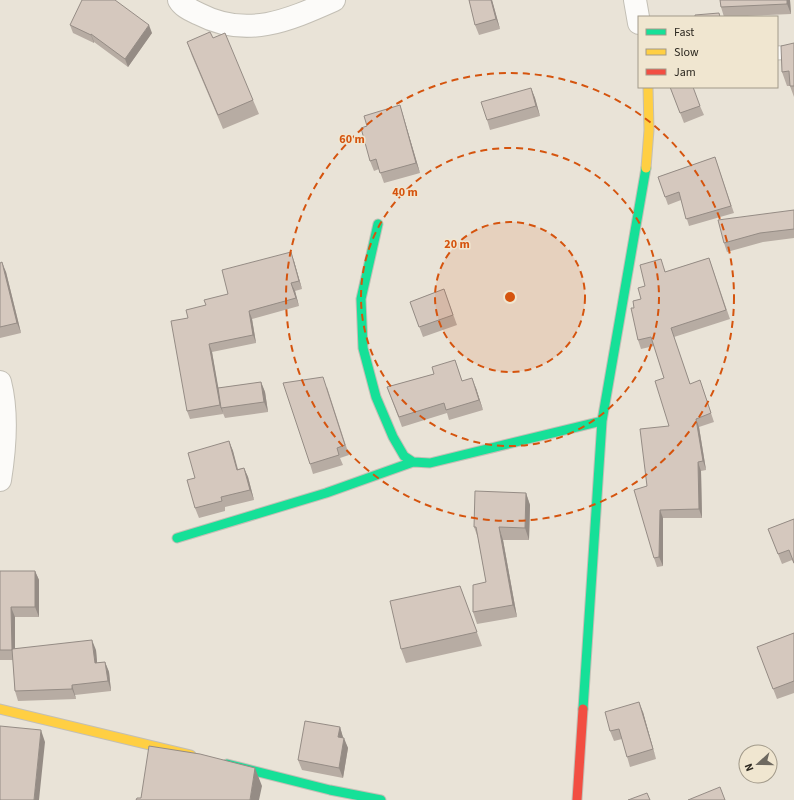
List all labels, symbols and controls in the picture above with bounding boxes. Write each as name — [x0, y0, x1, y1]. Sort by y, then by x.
legend — [638, 16, 778, 88]
text: Fast — [674, 24, 694, 41]
text: Slow — [674, 44, 699, 61]
text: Jam — [674, 64, 696, 81]
text: 60 m — [339, 131, 365, 148]
text: 40 m — [392, 184, 418, 201]
text: 20 m — [444, 236, 470, 253]
centre of rings — [503, 290, 517, 304]
north arrow — [738, 744, 778, 784]
text: N — [741, 761, 757, 774]

